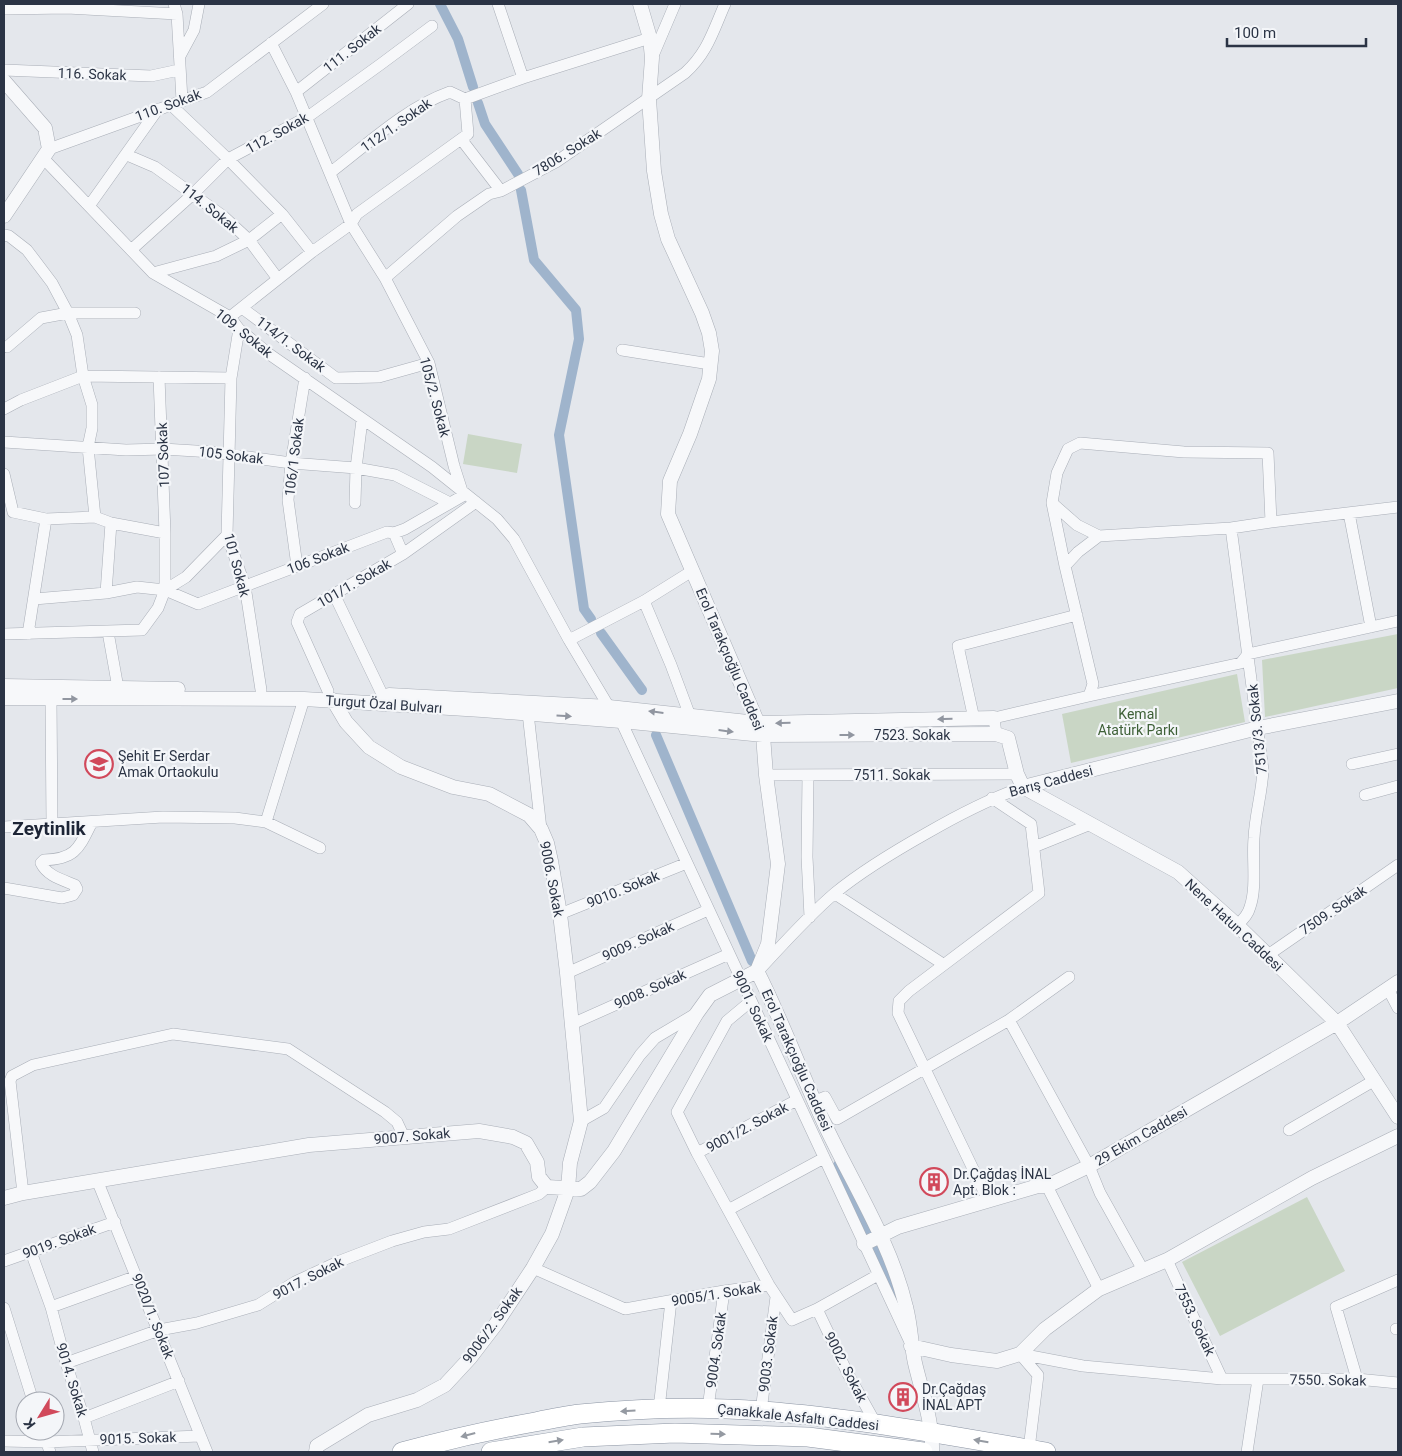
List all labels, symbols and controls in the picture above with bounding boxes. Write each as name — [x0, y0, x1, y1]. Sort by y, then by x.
scale bar — [1227, 15, 1366, 47]
street label: 111. Sokak — [320, 20, 385, 76]
text: 100 m — [1234, 24, 1276, 42]
street label: 116. Sokak — [57, 65, 128, 83]
street label: 110. Sokak — [133, 85, 204, 124]
street label: 112/1. Sokak — [358, 94, 435, 155]
street label: 112. Sokak — [243, 109, 312, 157]
street label: 7806. Sokak — [530, 124, 605, 179]
street label: 114. Sokak — [178, 180, 242, 236]
street label: 109. Sokak — [212, 305, 276, 361]
street label: 114/1. Sokak — [253, 313, 329, 376]
street label: 105/2. Sokak — [417, 355, 454, 440]
street label: 106/1 Sokak — [281, 416, 307, 497]
street label: 107 Sokak — [154, 421, 172, 488]
street label: 105 Sokak — [198, 443, 265, 467]
street label: 101 Sokak — [221, 531, 253, 599]
street label: 106 Sokak — [285, 539, 352, 577]
street label: 101/1. Sokak — [314, 555, 395, 611]
street label: Erol Tarakçıoğlu Caddesi — [693, 585, 767, 733]
street label: 7513/3. Sokak — [1244, 682, 1270, 775]
street label: Turgut Özal Bulvarı — [325, 692, 443, 716]
one-way arrow — [62, 694, 78, 702]
park label: Kemal Atatürk Parkı — [1098, 706, 1178, 738]
one-way arrow — [648, 708, 664, 716]
one-way arrow — [557, 713, 573, 721]
one-way arrow — [937, 715, 953, 723]
one-way arrow — [774, 719, 790, 727]
one-way arrow — [718, 727, 734, 735]
street label: 7523. Sokak — [874, 727, 951, 743]
one-way arrow — [839, 731, 855, 739]
place label: Şehit Er Serdar Amak Ortaokulu — [118, 748, 218, 780]
school or university icon: Şehit Er Serdar Amak Ortaokulu — [84, 749, 114, 779]
street label: Barış Caddesi — [1007, 762, 1095, 800]
street label: 7511. Sokak — [854, 767, 931, 783]
district label: Zeytinlik — [12, 817, 87, 840]
street label: 9006. Sokak — [537, 840, 567, 919]
street label: 9010. Sokak — [584, 867, 662, 911]
street label: Nene Hatun Caddesi — [1182, 876, 1286, 974]
street label: 7509. Sokak — [1297, 881, 1370, 938]
street label: 9009. Sokak — [600, 918, 677, 964]
street label: 9008. Sokak — [612, 966, 689, 1012]
street label: 9001. Sokak — [730, 968, 777, 1045]
street label: Erol Tarakçıoğlu Caddesi — [759, 987, 835, 1133]
street label: 9001/2. Sokak — [703, 1098, 791, 1155]
street label: 29 Ekim Caddesi — [1092, 1103, 1190, 1169]
street label: 9007. Sokak — [373, 1125, 452, 1147]
place label: Dr.Çağdaş İNAL Apt. Blok : — [953, 1166, 1052, 1198]
building icon: Dr.Çağdaş İNAL Apt. Blok : — [919, 1167, 949, 1197]
street label: 9019. Sokak — [20, 1220, 99, 1262]
street label: 9017. Sokak — [270, 1253, 347, 1303]
street label: 9020/1. Sokak — [129, 1271, 178, 1362]
street label: 9005/1. Sokak — [670, 1279, 763, 1309]
street label: 7553. Sokak — [1172, 1282, 1219, 1359]
street label: 9006/2. Sokak — [459, 1283, 526, 1366]
street label: 9004. Sokak — [703, 1310, 729, 1389]
street label: 9003. Sokak — [755, 1314, 781, 1393]
street label: 9002. Sokak — [821, 1329, 871, 1406]
street label: 9014. Sokak — [53, 1341, 91, 1420]
street label: 7550. Sokak — [1289, 1371, 1367, 1389]
place label: Dr.Çağdaş İNAL APT — [922, 1381, 986, 1413]
building icon: Dr.Çağdaş İNAL APT — [888, 1382, 918, 1412]
north arrow — [15, 1391, 65, 1441]
street label: Çanakkale Asfaltı Caddesi — [716, 1401, 880, 1433]
one-way arrow — [620, 1408, 636, 1416]
text: K — [20, 1415, 39, 1432]
street label: 9015. Sokak — [99, 1429, 178, 1447]
one-way arrow — [710, 1430, 726, 1438]
one-way arrow — [460, 1431, 475, 1439]
one-way arrow — [973, 1436, 989, 1444]
one-way arrow — [548, 1437, 564, 1445]

